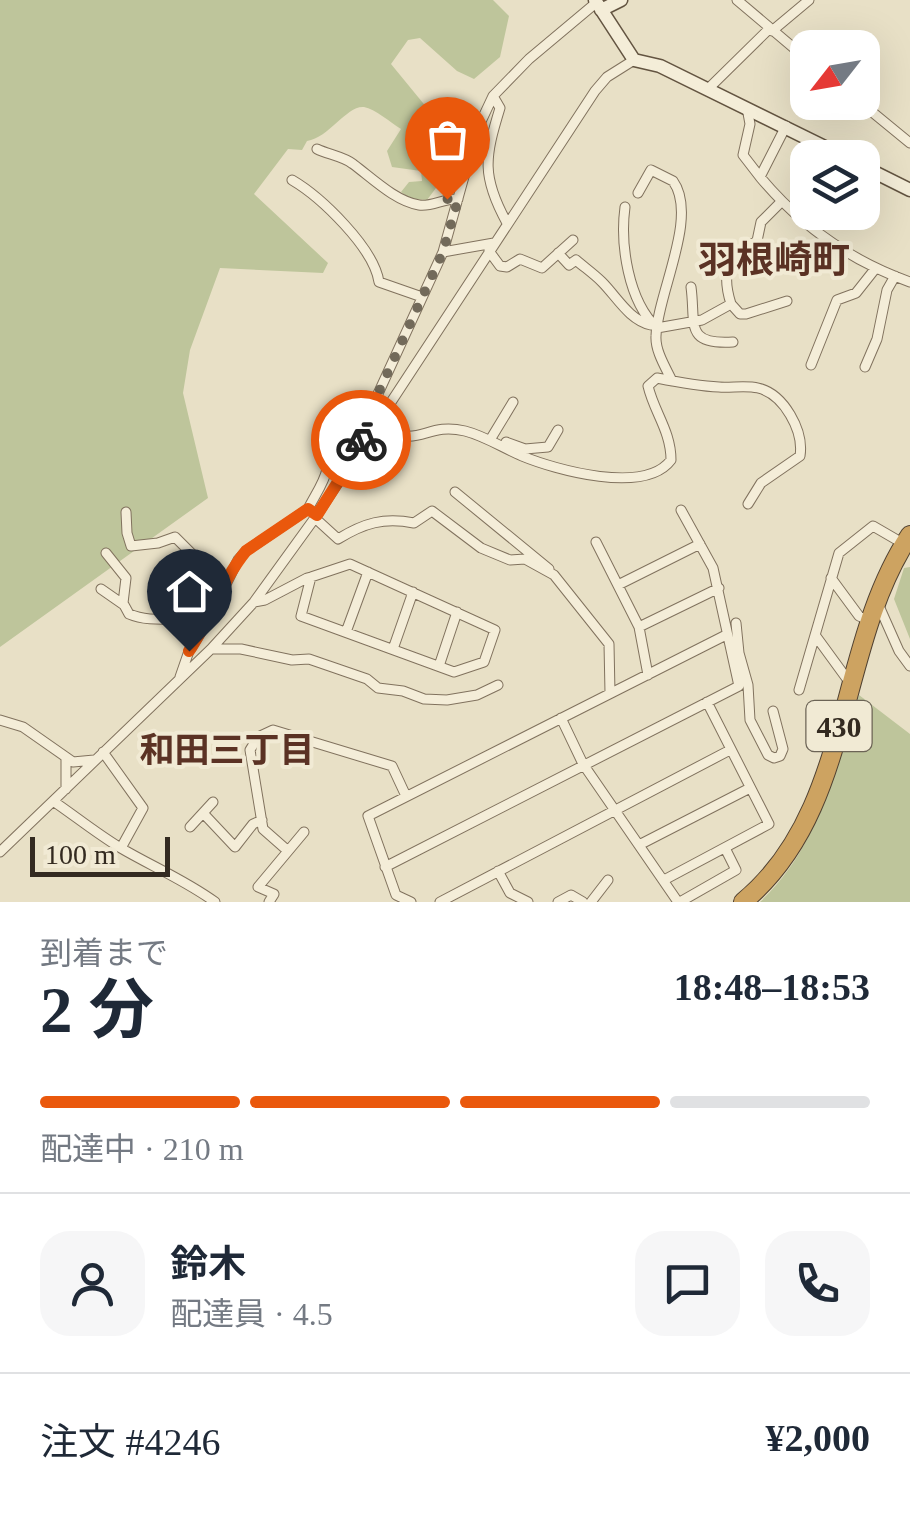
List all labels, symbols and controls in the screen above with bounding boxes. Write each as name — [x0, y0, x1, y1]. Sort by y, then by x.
north arrow — [790, 30, 880, 120]
map controls — [790, 30, 880, 230]
pin — [405, 97, 490, 200]
icon: bag — [420, 112, 475, 167]
button: layers — [790, 140, 880, 230]
district label: 羽根崎町 — [698, 239, 850, 281]
courier — [311, 390, 411, 490]
icon: bike — [334, 413, 389, 468]
pin — [147, 549, 232, 652]
icon: home — [162, 564, 217, 619]
road number: 430 — [806, 701, 872, 751]
district label: 和田三丁目 — [139, 731, 315, 770]
scale bar — [30, 832, 170, 876]
text: 100 m — [45, 839, 116, 870]
text: 到着まで — [40, 935, 168, 971]
text: 18:48–18:53 — [674, 966, 870, 1008]
text: 2 分 — [40, 974, 154, 1046]
text: 配達中 · 210 m — [40, 1131, 244, 1167]
button: person — [40, 1231, 145, 1336]
button: chat — [635, 1231, 740, 1336]
button: phone — [765, 1231, 870, 1336]
text: 鈴木 — [170, 1243, 246, 1285]
text: 配達員 · 4.5 — [170, 1296, 333, 1332]
text: ¥2,000 — [766, 1417, 870, 1459]
text: 注文 #4246 — [40, 1421, 221, 1463]

